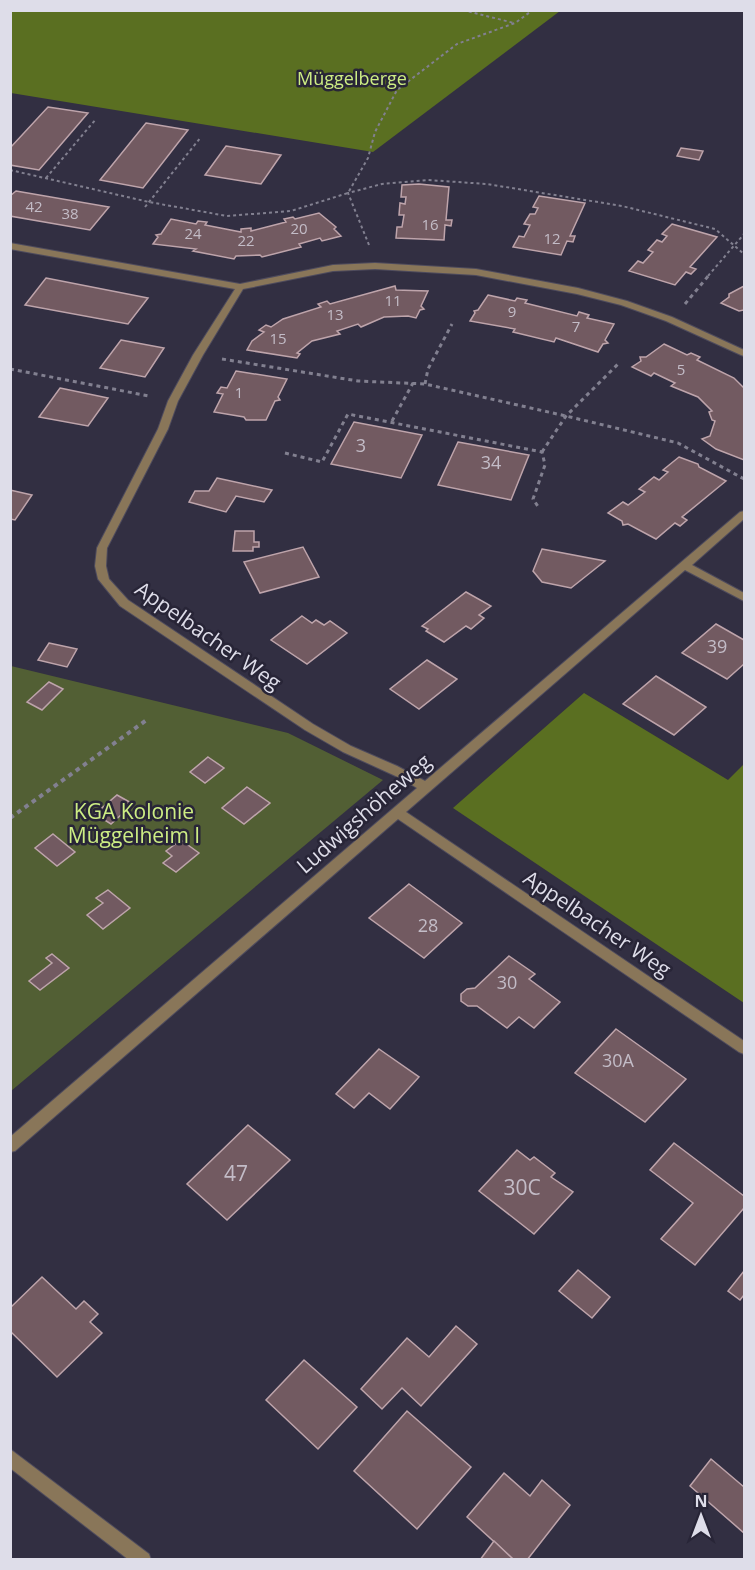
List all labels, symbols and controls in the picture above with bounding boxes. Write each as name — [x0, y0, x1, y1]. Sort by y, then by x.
park label: Müggelberge — [297, 66, 407, 90]
house number: 42 — [25, 196, 43, 216]
house number: 38 — [61, 203, 79, 223]
house number: 16 — [421, 214, 439, 234]
house number: 20 — [290, 218, 308, 238]
house number: 24 — [184, 223, 202, 243]
house number: 12 — [543, 228, 561, 248]
house number: 22 — [237, 230, 255, 250]
house number: 11 — [384, 290, 402, 310]
house number: 9 — [508, 301, 516, 321]
house number: 13 — [326, 304, 344, 324]
house number: 7 — [572, 316, 580, 336]
house number: 15 — [269, 328, 287, 348]
house number: 5 — [677, 359, 685, 379]
house number: 1 — [235, 382, 243, 402]
house number: 3 — [356, 433, 366, 457]
house number: 34 — [481, 450, 501, 474]
street label: Appelbacher Weg — [130, 574, 287, 696]
house number: 39 — [707, 634, 727, 658]
street label: Ludwigshöheweg — [290, 747, 436, 879]
park label: KGA Kolonie Müggelheim I — [68, 797, 200, 849]
street label: Appelbacher Weg — [518, 863, 677, 983]
house number: 28 — [418, 913, 438, 937]
house number: 30 — [497, 970, 517, 994]
house number: 30A — [602, 1048, 635, 1072]
house number: 47 — [224, 1159, 248, 1187]
house number: 30C — [503, 1173, 541, 1201]
north arrow — [671, 1486, 731, 1546]
text: N — [694, 1490, 708, 1512]

